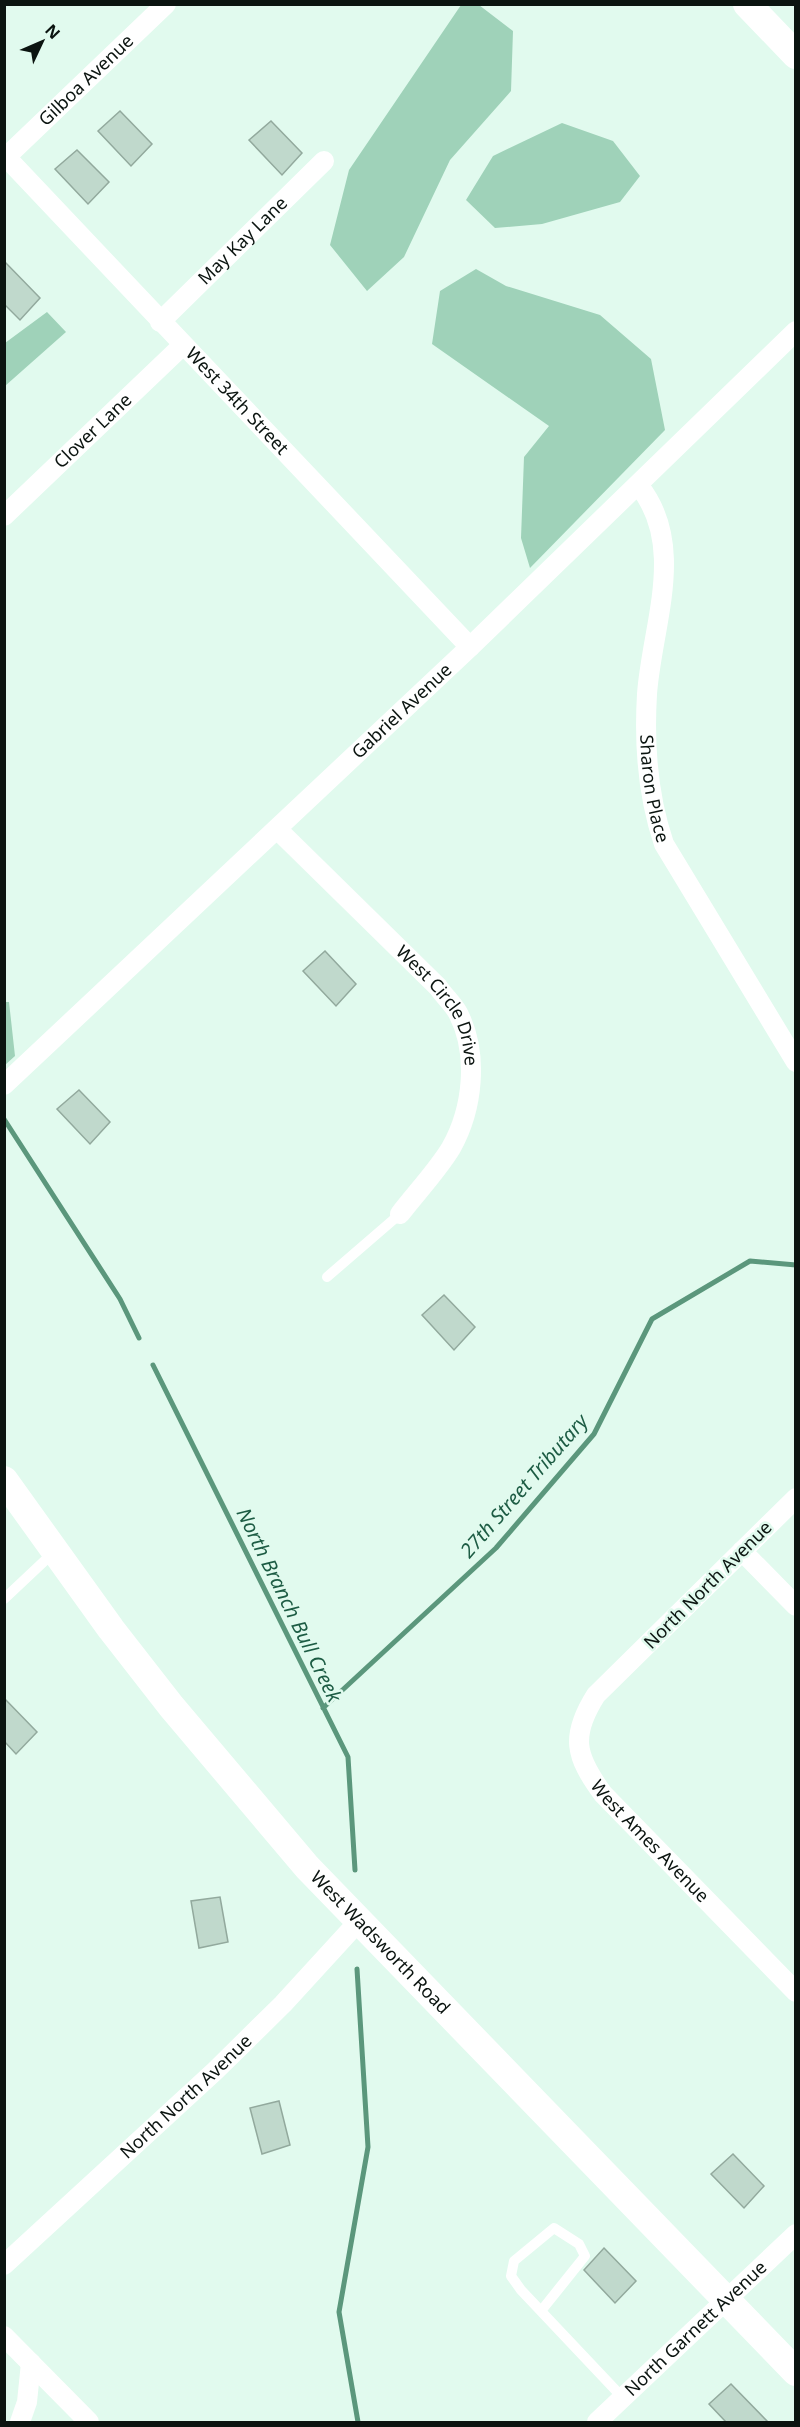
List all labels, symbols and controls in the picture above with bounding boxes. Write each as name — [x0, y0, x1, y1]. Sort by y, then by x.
north arrow — [12, 12, 72, 72]
text: N — [40, 19, 65, 44]
street label: Gilboa Avenue — [33, 29, 138, 131]
street label: May Kay Lane — [192, 191, 292, 289]
street label: West 34th Street — [181, 342, 295, 460]
street label: Clover Lane — [48, 388, 136, 473]
street label: Gabriel Avenue — [346, 657, 456, 763]
street label: Sharon Place — [635, 734, 676, 845]
street label: West Circle Drive — [391, 939, 484, 1066]
water label: 27th Street Tributary — [454, 1407, 595, 1563]
water label: North Branch Bull Creek — [231, 1503, 349, 1708]
street label: North North Avenue — [638, 1515, 777, 1654]
street label: West Ames Avenue — [586, 1775, 715, 1907]
street label: West Wadsworth Road — [306, 1865, 456, 2019]
street label: North North Avenue — [114, 2029, 256, 2163]
street label: North Garnett Avenue — [619, 2255, 771, 2401]

